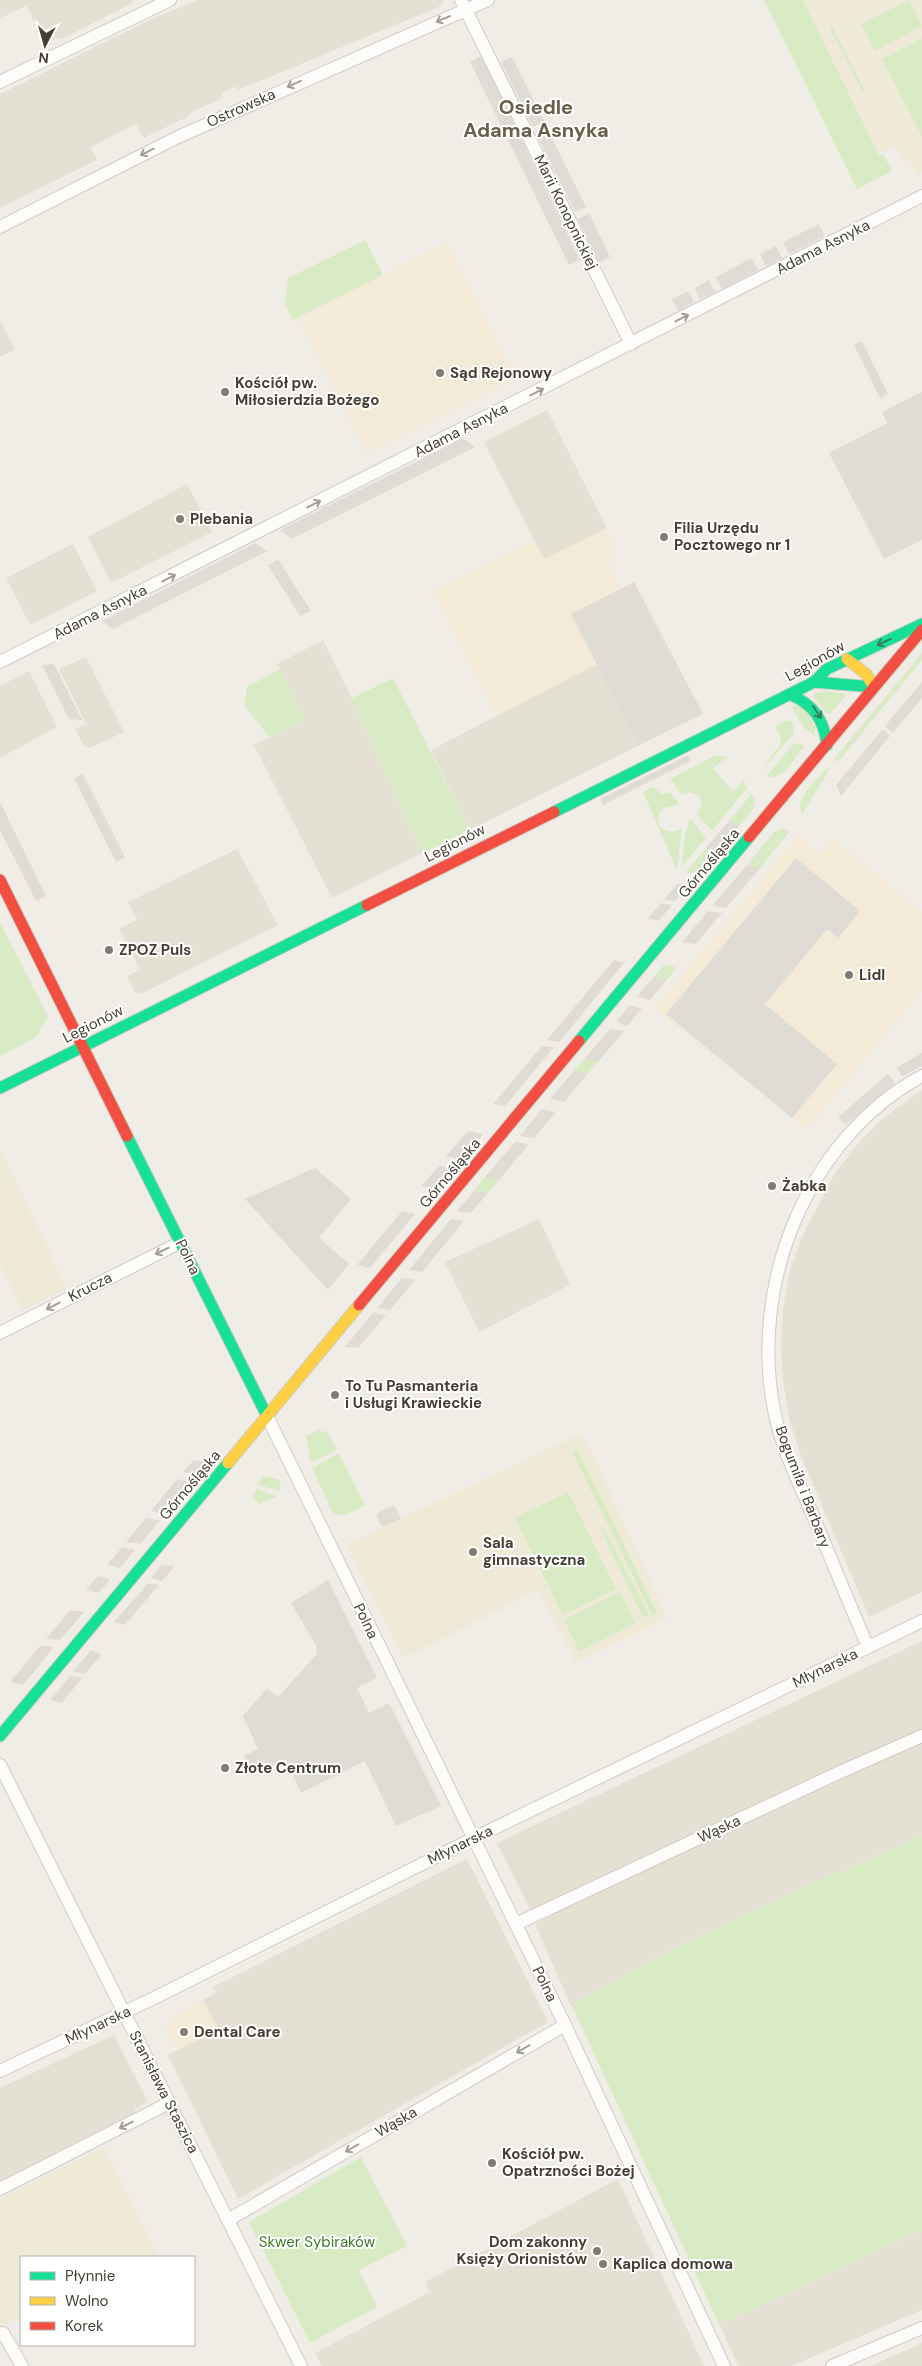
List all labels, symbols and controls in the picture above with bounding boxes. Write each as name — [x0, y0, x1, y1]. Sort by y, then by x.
one-way arrow — [436, 14, 451, 24]
north arrow — [20, 20, 70, 70]
text: N — [38, 48, 50, 67]
one-way arrow — [287, 80, 302, 90]
street label: Ostrowska — [203, 84, 279, 132]
district label: Osiedle Adama Asnyka — [463, 94, 609, 143]
one-way arrow — [140, 148, 155, 157]
street label: Marii Konopnickiej — [529, 151, 603, 273]
street label: Adama Asnyka — [773, 215, 873, 279]
one-way arrow — [674, 313, 689, 322]
place label: Sąd Rejonowy — [450, 363, 552, 383]
marker: Sąd Rejonowy — [434, 367, 446, 379]
place label: Kościół pw. Miłosierdzia Bożego — [235, 373, 379, 410]
marker: Kościół pw. Miłosierdzia Bożego — [219, 386, 231, 398]
one-way arrow — [529, 387, 544, 396]
street label: Adama Asnyka — [411, 398, 511, 462]
one-way arrow — [306, 499, 321, 508]
place label: Plebania — [190, 509, 253, 529]
marker: Plebania — [174, 513, 186, 525]
place label: Filia Urzędu Pocztowego nr 1 — [674, 518, 790, 555]
marker: Filia Urzędu Pocztowego nr 1 — [658, 531, 670, 543]
one-way arrow — [161, 573, 176, 582]
street label: Adama Asnyka — [50, 580, 150, 644]
street label: Legionów — [782, 636, 849, 686]
one-way arrow — [877, 637, 892, 647]
one-way arrow — [812, 705, 822, 719]
street label: Legionów — [421, 819, 489, 867]
street label: Górnośląska — [674, 824, 744, 902]
place label: ZPOZ Puls — [119, 940, 191, 960]
marker: ZPOZ Puls — [103, 944, 115, 956]
place label: Lidl — [859, 965, 885, 985]
marker: Lidl — [843, 969, 855, 981]
street label: Legionów — [59, 1000, 127, 1048]
street label: Górnośląska — [415, 1134, 485, 1212]
place label: Żabka — [782, 1176, 826, 1196]
marker: Żabka — [766, 1180, 778, 1192]
street label: Polna — [171, 1236, 205, 1278]
one-way arrow — [155, 1247, 170, 1256]
street label: Krucza — [65, 1268, 115, 1306]
one-way arrow — [46, 1302, 61, 1311]
place label: To Tu Pasmanteria i Usługi Krawieckie — [345, 1376, 482, 1413]
marker: To Tu Pasmanteria i Usługi Krawieckie — [329, 1389, 341, 1401]
street label: Bogumiła i Barbary — [771, 1423, 836, 1552]
street label: Górnośląska — [155, 1446, 225, 1524]
place label: Sala gimnastyczna — [483, 1533, 585, 1570]
marker: Sala gimnastyczna — [467, 1546, 479, 1558]
street label: Polna — [349, 1600, 383, 1642]
street label: Młynarska — [789, 1644, 861, 1692]
place label: Złote Centrum — [235, 1758, 341, 1778]
marker: Złote Centrum — [219, 1762, 231, 1774]
street label: Wąska — [694, 1810, 744, 1848]
street label: Młynarska — [424, 1821, 496, 1869]
street label: Polna — [528, 1963, 562, 2005]
street label: Młynarska — [62, 2001, 134, 2049]
place label: Dental Care — [194, 2022, 281, 2042]
marker: Dental Care — [178, 2026, 190, 2038]
street label: Stanisława Staszica — [124, 2027, 204, 2157]
one-way arrow — [516, 2045, 530, 2055]
street label: Wąska — [371, 2102, 421, 2142]
one-way arrow — [118, 2120, 133, 2130]
one-way arrow — [345, 2144, 360, 2154]
place label: Kościół pw. Opatrzności Bożej — [502, 2144, 635, 2181]
marker: Kościół pw. Opatrzności Bożej — [486, 2157, 498, 2169]
park label: Skwer Sybiraków — [259, 2232, 376, 2252]
place label: Dom zakonny Księży Orionistów — [456, 2232, 588, 2269]
marker: Dom zakonny Księży Orionistów — [591, 2245, 603, 2257]
place label: Kaplica domowa — [613, 2254, 733, 2274]
legend — [20, 2256, 195, 2346]
marker: Kaplica domowa — [597, 2258, 609, 2270]
text: Płynnie — [65, 2266, 115, 2286]
text: Wolno — [65, 2291, 109, 2311]
text: Korek — [65, 2316, 104, 2336]

